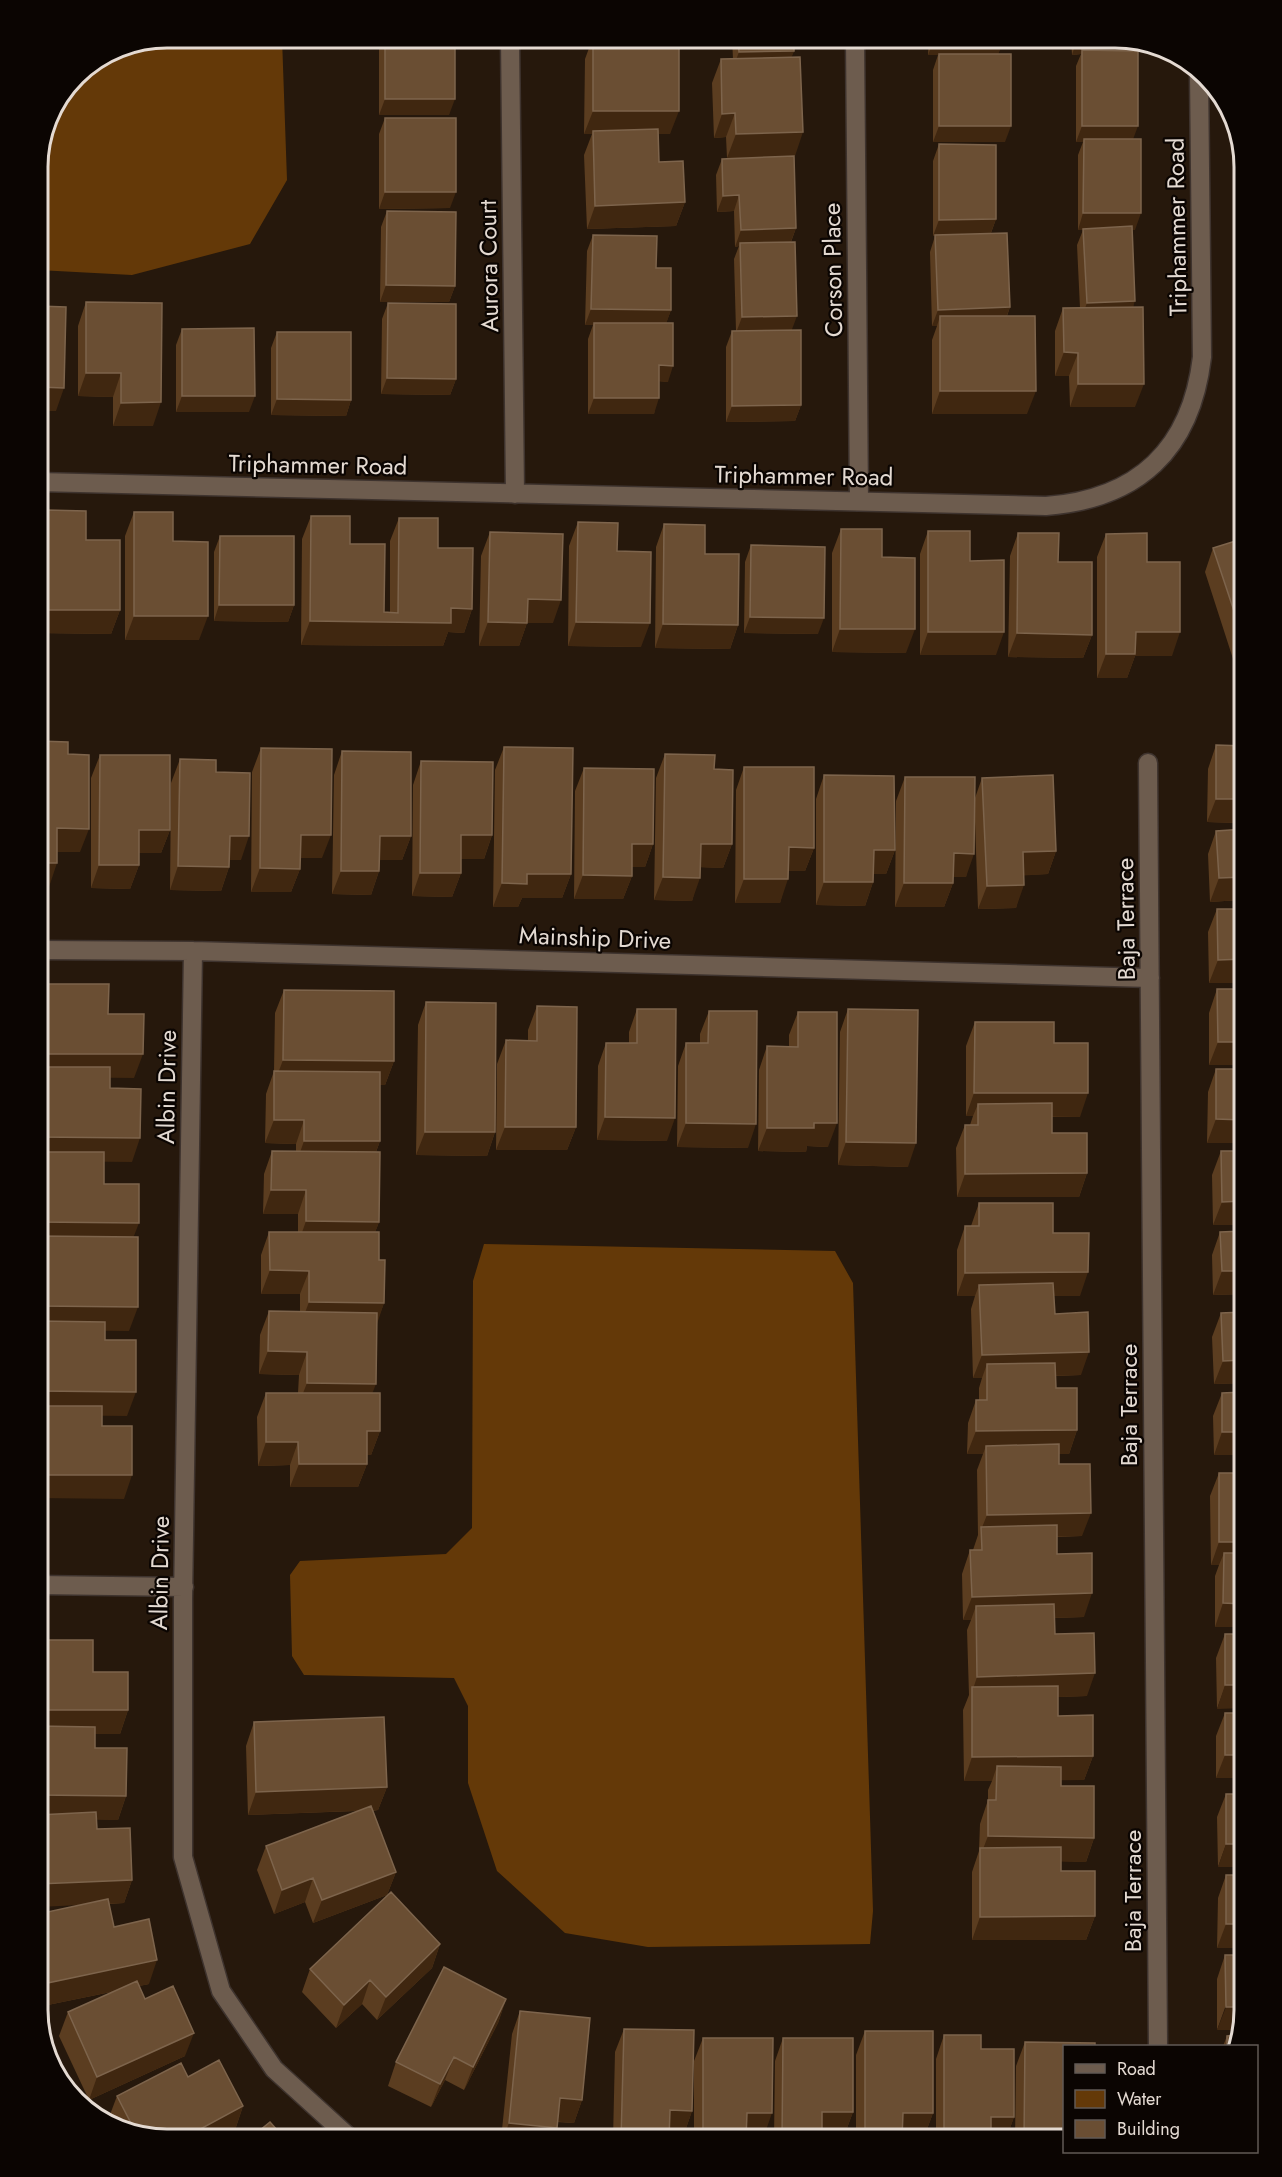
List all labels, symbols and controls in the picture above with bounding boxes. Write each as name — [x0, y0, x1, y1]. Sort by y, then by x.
street label: Triphammer Road — [1157, 137, 1196, 317]
street label: Aurora Court — [470, 199, 507, 332]
street label: Corson Place — [814, 203, 851, 338]
street label: Triphammer Road — [228, 445, 408, 484]
street label: Triphammer Road — [714, 456, 894, 495]
street label: Baja Terrace — [1107, 857, 1144, 981]
street label: Mainship Drive — [518, 917, 672, 958]
street label: Albin Drive — [148, 1029, 185, 1145]
street label: Baja Terrace — [1111, 1344, 1146, 1466]
street label: Albin Drive — [141, 1515, 178, 1631]
street label: Baja Terrace — [1115, 1830, 1150, 1952]
legend — [1063, 2045, 1258, 2153]
text: Road — [1117, 2056, 1156, 2082]
text: Water — [1117, 2086, 1162, 2112]
text: Building — [1117, 2116, 1180, 2142]

